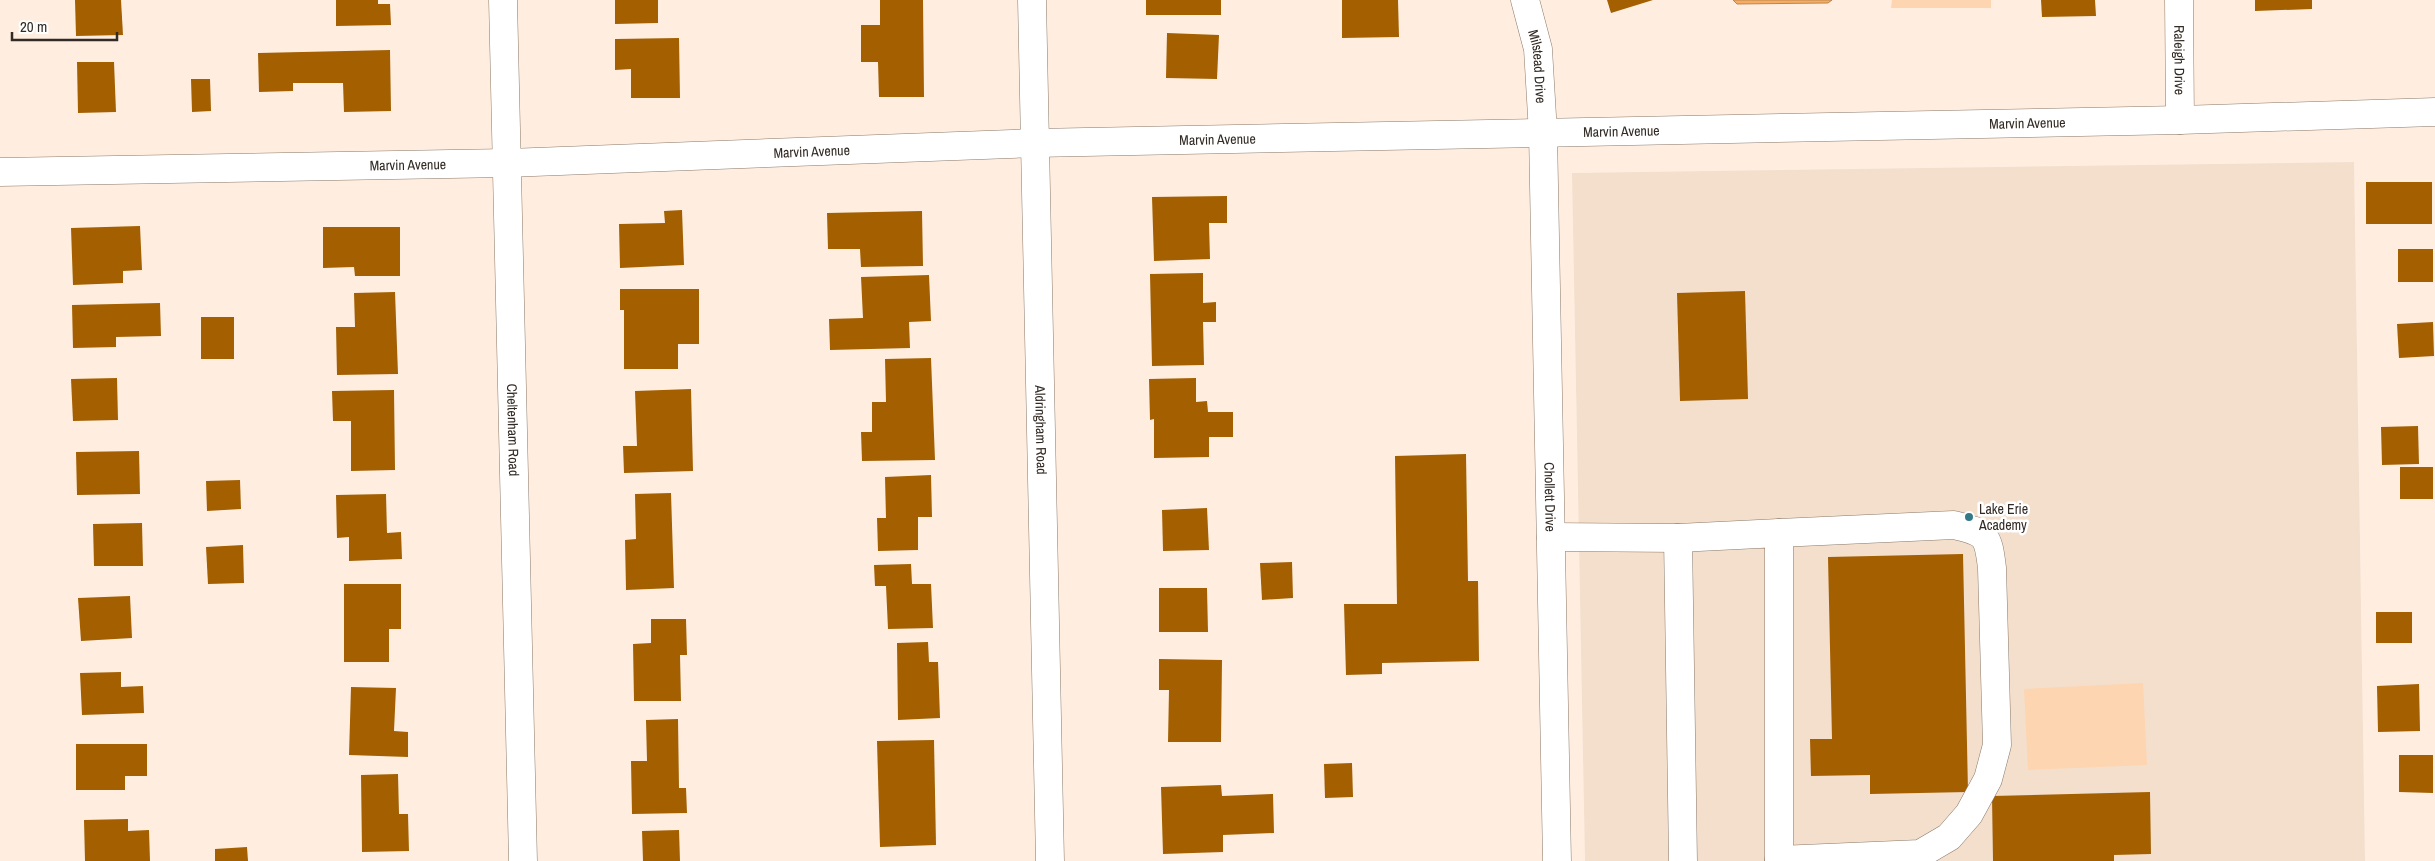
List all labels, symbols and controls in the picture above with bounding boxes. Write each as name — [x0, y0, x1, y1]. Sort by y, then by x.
scale bar — [12, 10, 118, 42]
text: 20 m — [20, 16, 47, 37]
street label: Raleigh Drive — [2170, 25, 2189, 95]
street label: Milstead Drive — [1524, 28, 1550, 104]
street label: Marvin Avenue — [1989, 113, 2066, 133]
street label: Marvin Avenue — [1583, 121, 1660, 141]
street label: Marvin Avenue — [1179, 130, 1256, 149]
street label: Marvin Avenue — [773, 141, 850, 162]
street label: Marvin Avenue — [370, 155, 446, 174]
street label: Cheltenham Road — [503, 383, 523, 476]
street label: Aldringham Road — [1031, 384, 1051, 475]
street label: Chollett Drive — [1540, 462, 1560, 532]
place label: Lake Erie Academy — [1978, 500, 2028, 534]
marker: Lake Erie Academy — [1963, 511, 1975, 523]

